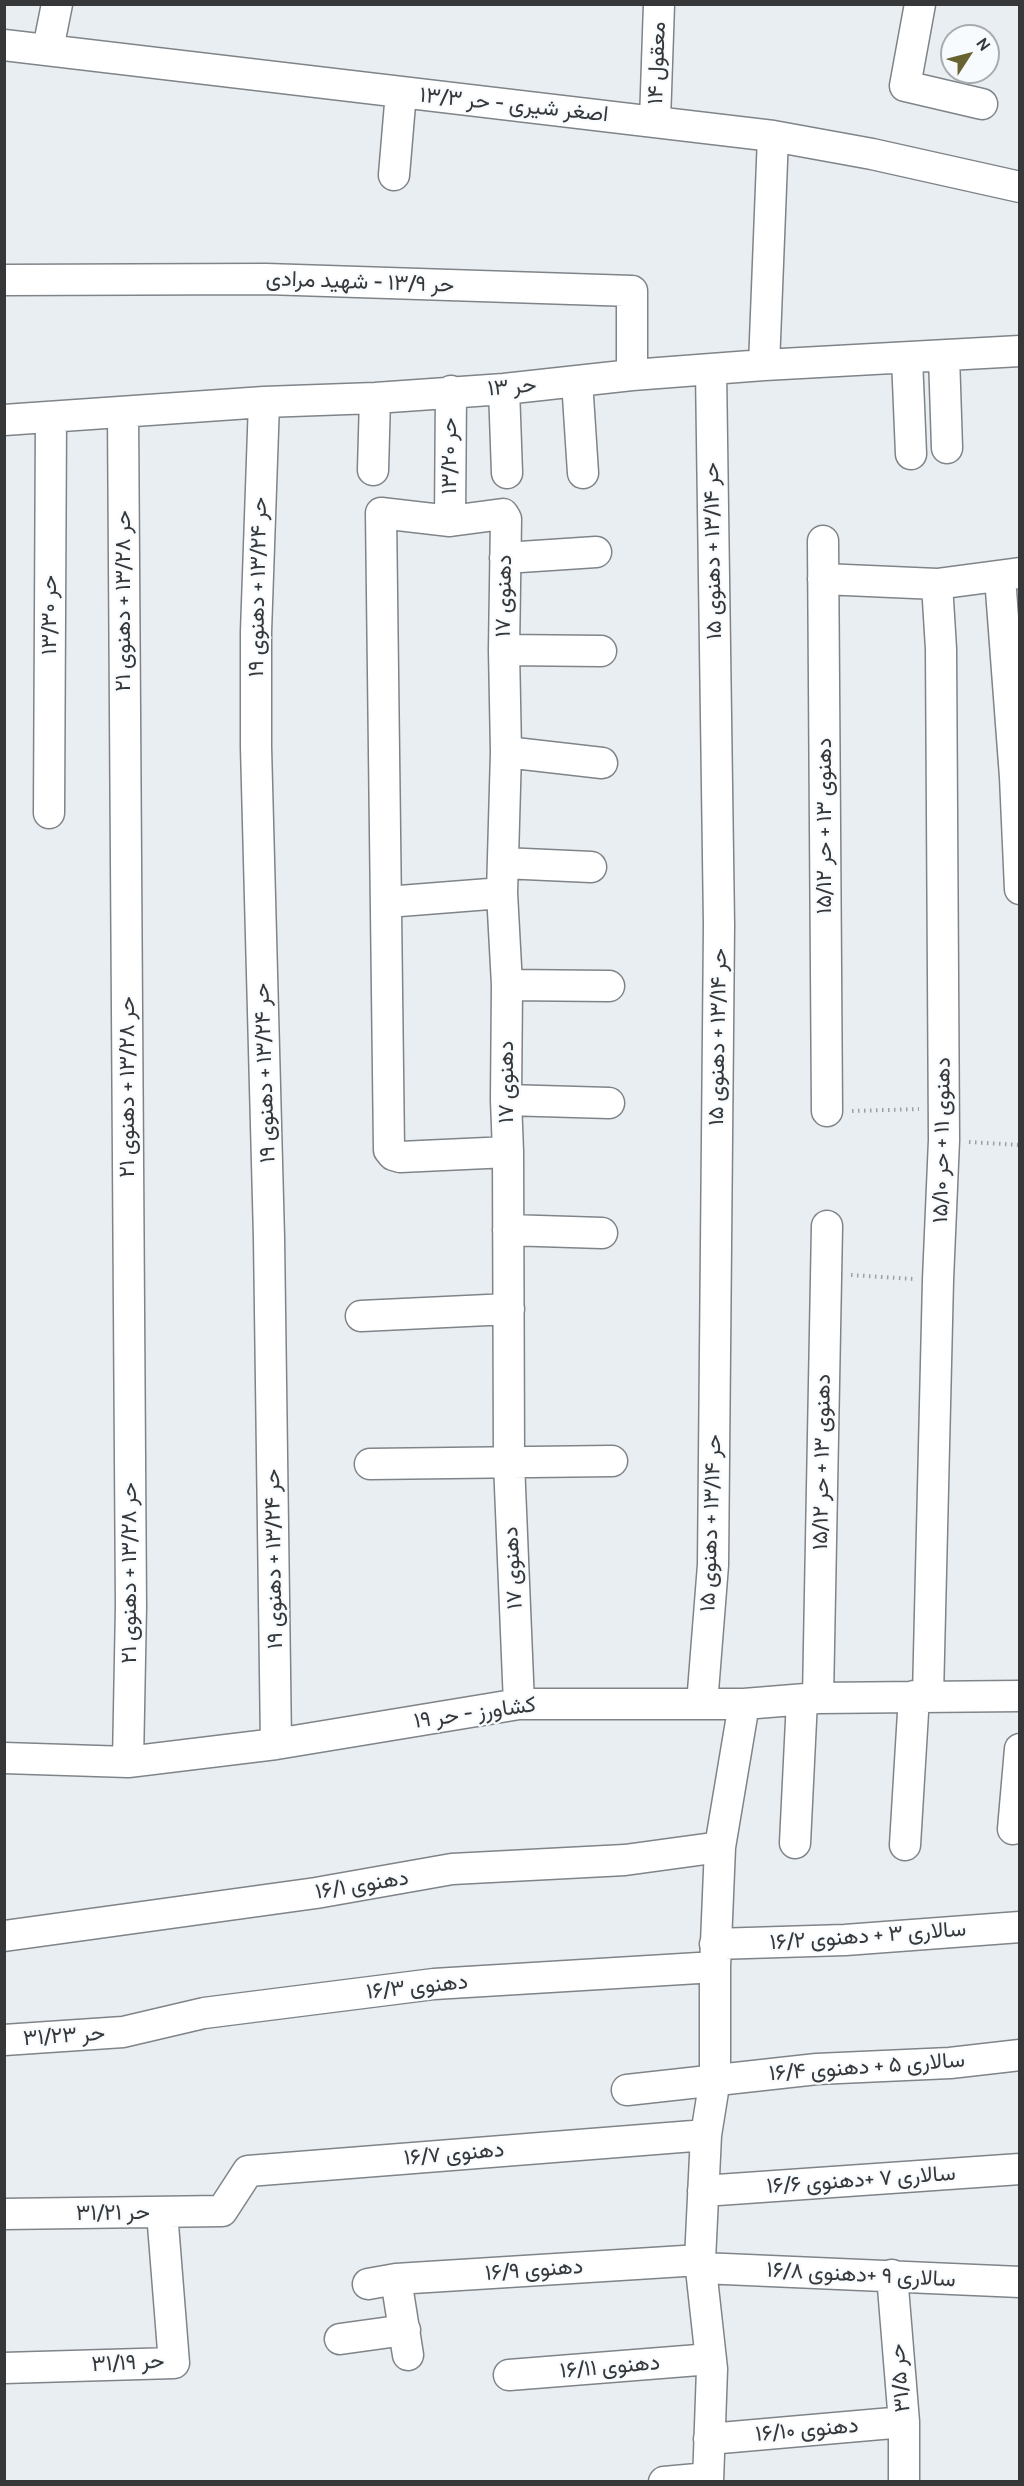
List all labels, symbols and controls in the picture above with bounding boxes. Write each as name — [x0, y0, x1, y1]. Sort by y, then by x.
street label: معقول ۱۴ — [642, 21, 672, 105]
north arrow — [940, 24, 1000, 84]
text: N — [972, 34, 994, 54]
street label: اصغر شیری - حر ۱۳/۳ — [418, 82, 610, 128]
street label: حر ۱۳/۹ - شهید مرادی — [265, 266, 455, 298]
street label: حر ۱۳ — [486, 372, 538, 402]
street label: حر ۱۳/۲۰ — [437, 418, 463, 494]
street label: حر ۱۳/۱۴ + دهنوی ۱۵ — [698, 462, 728, 640]
street label: حر ۱۳/۲۴ + دهنوی ۱۹ — [243, 497, 273, 677]
street label: حر ۱۳/۲۸ + دهنوی ۲۱ — [111, 510, 137, 692]
street label: دهنوی ۱۷ — [490, 554, 518, 638]
street label: حر ۱۳/۳۰ — [37, 575, 63, 655]
street label: دهنوی ۱۳ + حر ۱۵/۱۲ — [812, 738, 838, 914]
street label: حر ۱۳/۱۴ + دهنوی ۱۵ — [703, 948, 733, 1126]
street label: حر ۱۳/۲۴ + دهنوی ۱۹ — [249, 982, 281, 1164]
street label: حر ۱۳/۲۸ + دهنوی ۲۱ — [115, 996, 141, 1178]
street label: دهنوی ۱۷ — [494, 1041, 520, 1123]
street label: دهنوی ۱۱ + حر ۱۵/۱۰ — [927, 1057, 957, 1223]
street label: دهنوی ۱۳ + حر ۱۵/۱۲ — [807, 1374, 837, 1550]
street label: حر ۱۳/۱۴ + دهنوی ۱۵ — [695, 1434, 727, 1612]
street label: حر ۱۳/۲۴ + دهنوی ۱۹ — [259, 1469, 289, 1649]
street label: حر ۱۳/۲۸ + دهنوی ۲۱ — [117, 1482, 143, 1664]
street label: دهنوی ۱۷ — [498, 1526, 528, 1610]
street label: کشاورز - حر ۱۹ — [412, 1691, 538, 1735]
street label: دهنوی ۱۶/۱ — [314, 1865, 410, 1905]
street label: سالاری ۳ + دهنوی ۱۶/۲ — [769, 1916, 967, 1956]
street label: دهنوی ۱۶/۳ — [365, 1969, 469, 2005]
street label: حر ۳۱/۲۳ — [22, 2020, 106, 2052]
street label: سالاری ۵ + دهنوی ۱۶/۴ — [768, 2047, 966, 2087]
street label: دهنوی ۱۶/۷ — [403, 2136, 505, 2172]
street label: سالاری ۷ +دهنوی ۱۶/۶ — [766, 2160, 956, 2200]
street label: حر ۳۱/۲۱ — [76, 2199, 150, 2227]
street label: دهنوی ۱۶/۹ — [484, 2253, 584, 2287]
street label: سالاری ۹ +دهنوی ۱۶/۸ — [766, 2257, 956, 2293]
street label: حر ۳۱/۵ — [884, 2342, 916, 2414]
street label: حر ۳۱/۱۹ — [91, 2348, 165, 2378]
street label: دهنوی ۱۶/۱۱ — [559, 2349, 661, 2385]
street label: دهنوی ۱۶/۱۰ — [754, 2412, 860, 2448]

